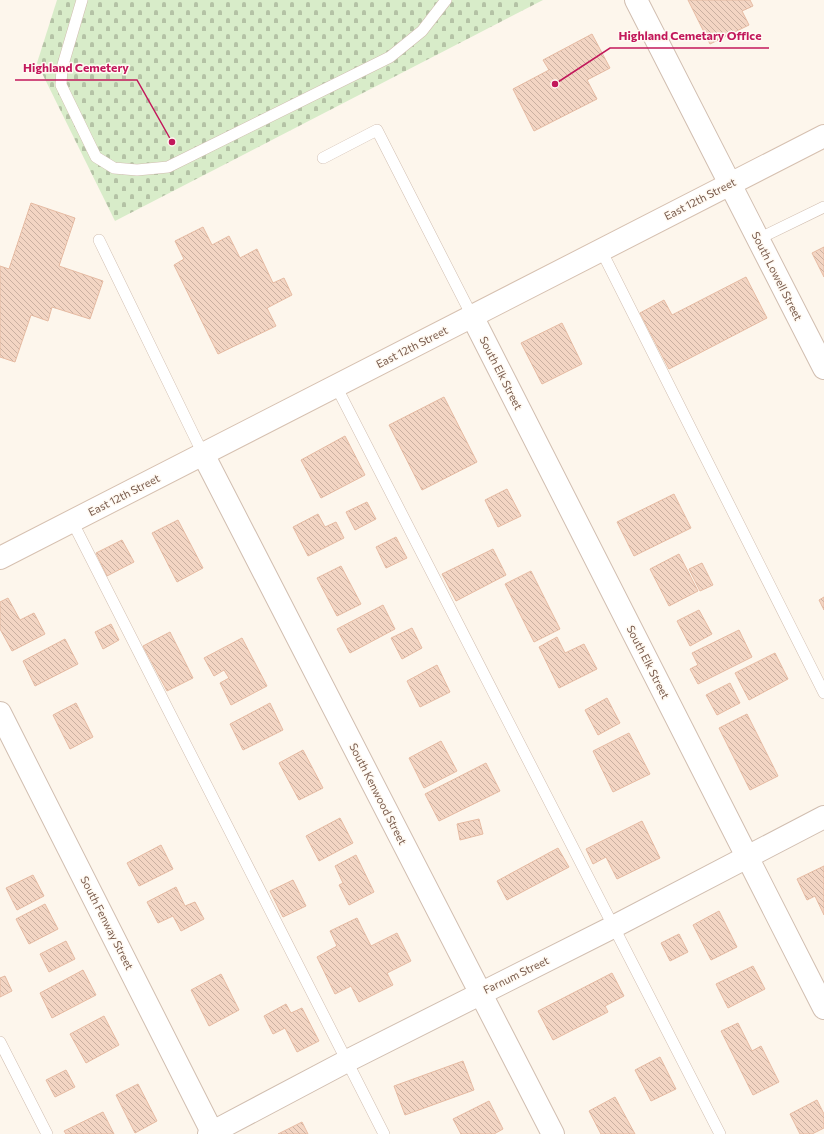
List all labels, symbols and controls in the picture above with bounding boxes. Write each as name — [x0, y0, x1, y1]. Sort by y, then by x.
callout: Highland Cemetary Office — [610, 24, 769, 48]
text: Highland Cemetary Office — [619, 28, 761, 42]
callout: Highland Cemetery — [15, 56, 137, 80]
text: Highland Cemetery — [23, 60, 129, 74]
street label: East 12th Street — [662, 175, 738, 222]
street label: South Lowell Street — [749, 229, 806, 323]
street label: East 12th Street — [374, 323, 450, 370]
street label: South Elk Street — [477, 334, 526, 412]
street label: East 12th Street — [86, 471, 162, 518]
street label: South Elk Street — [624, 623, 673, 701]
street label: South Kenwood Street — [347, 741, 410, 847]
street label: South Fenway Street — [78, 874, 137, 972]
street label: Farnum Street — [481, 953, 551, 996]

